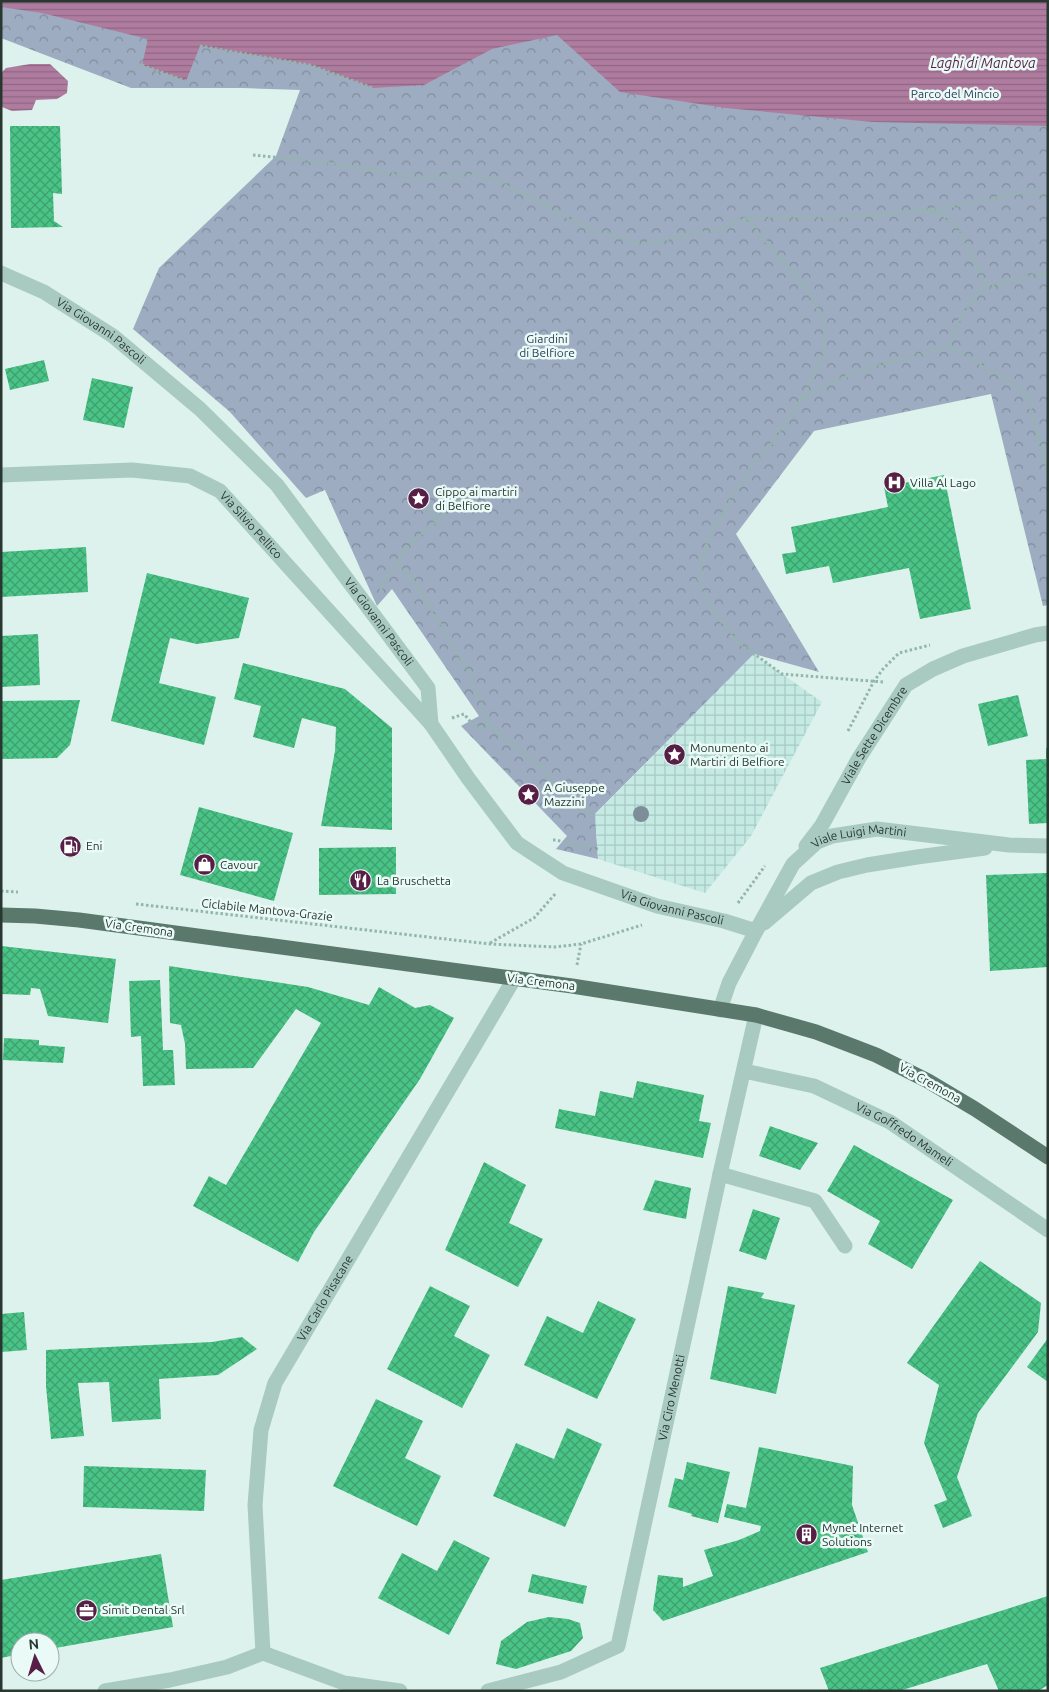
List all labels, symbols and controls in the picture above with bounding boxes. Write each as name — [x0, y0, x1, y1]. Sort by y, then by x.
water label: Laghi di Mantova — [931, 55, 1036, 71]
park label: Parco del Mincio — [911, 87, 999, 100]
street label: Via Giovanni Pascoli — [54, 295, 148, 367]
park label: Giardini di Belfiore — [519, 332, 575, 359]
hospital icon: Villa Al Lago — [882, 471, 906, 495]
place label: Villa Al Lago — [910, 476, 976, 489]
place label: Cippo ai martiri di Belfiore — [435, 485, 517, 512]
place icon: Cippo ai martiri di Belfiore — [407, 487, 431, 511]
street label: Via Silvio Pellico — [218, 489, 285, 561]
street label: Via Giovanni Pascoli — [342, 575, 416, 668]
street label: Viale Sette Dicembre — [839, 684, 909, 787]
place label: Monumento ai Martiri di Belfiore — [690, 741, 785, 768]
place icon: Monumento ai Martiri di Belfiore — [662, 743, 686, 767]
place label: A Giuseppe Mazzini — [544, 781, 605, 808]
place icon: A Giuseppe Mazzini — [516, 783, 540, 807]
street label: Viale Luigi Martini — [808, 822, 907, 850]
fuel station icon: Eni — [58, 834, 82, 858]
place label: Eni — [86, 839, 103, 852]
shop icon: Cavour — [192, 853, 216, 877]
place label: Cavour — [220, 858, 258, 871]
restaurant icon: La Bruschetta — [349, 869, 373, 893]
place label: La Bruschetta — [377, 874, 451, 887]
street label: Via Giovanni Pascoli — [619, 887, 725, 927]
street label: Ciclabile Mantova-Grazie — [201, 896, 333, 923]
street label: Via Cremona — [104, 916, 174, 939]
street label: Via Cremona — [506, 971, 576, 992]
street label: Via Cremona — [897, 1060, 963, 1105]
street label: Via Goffredo Mameli — [854, 1100, 955, 1169]
street label: Via Carlo Pisacane — [294, 1253, 355, 1343]
street label: Via Ciro Menotti — [656, 1353, 687, 1442]
place label: Mynet Internet Solutions — [822, 1521, 903, 1548]
building icon: Mynet Internet Solutions — [794, 1523, 818, 1547]
office icon: Simit Dental Srl — [74, 1598, 98, 1622]
place label: Simit Dental Srl — [102, 1603, 185, 1616]
north arrow — [10, 1632, 60, 1682]
text: N — [28, 1636, 40, 1652]

